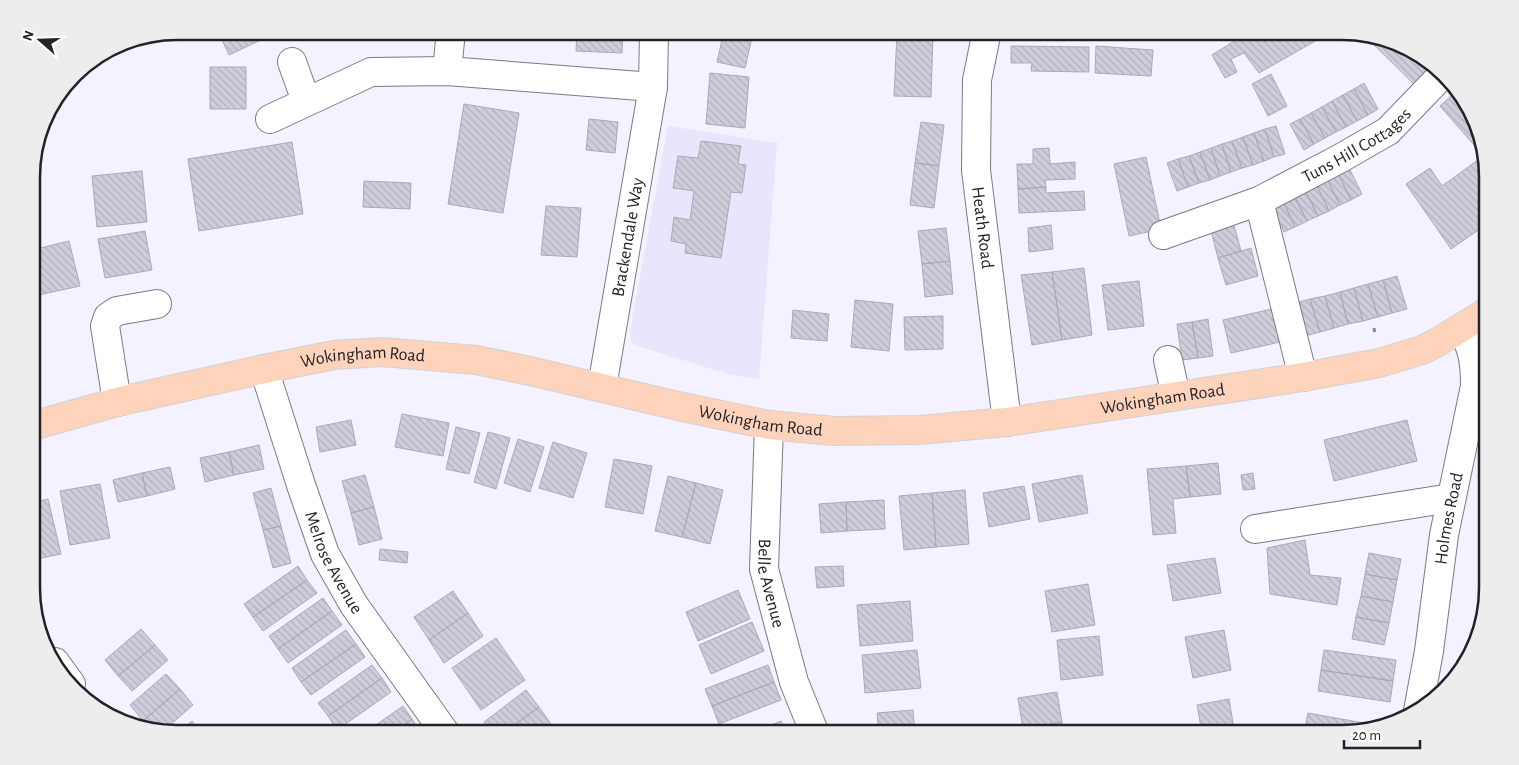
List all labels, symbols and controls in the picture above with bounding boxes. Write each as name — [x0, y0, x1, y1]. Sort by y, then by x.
north arrow — [15, 15, 65, 65]
text: N — [20, 29, 37, 43]
street label: Tuns Hill Cottages — [1299, 105, 1415, 187]
street label: Brackendale Way — [610, 176, 647, 298]
street label: Heath Road — [968, 186, 996, 270]
street label: Wokingham Road — [299, 344, 426, 371]
street label: Wokingham Road — [1099, 381, 1226, 418]
street label: Wokingham Road — [697, 403, 823, 440]
street label: Holmes Road — [1432, 471, 1467, 566]
street label: Melrose Avenue — [301, 509, 365, 618]
street label: Belle Avenue — [753, 538, 787, 630]
scale bar — [1344, 718, 1420, 750]
text: 20 m — [1352, 728, 1381, 743]

